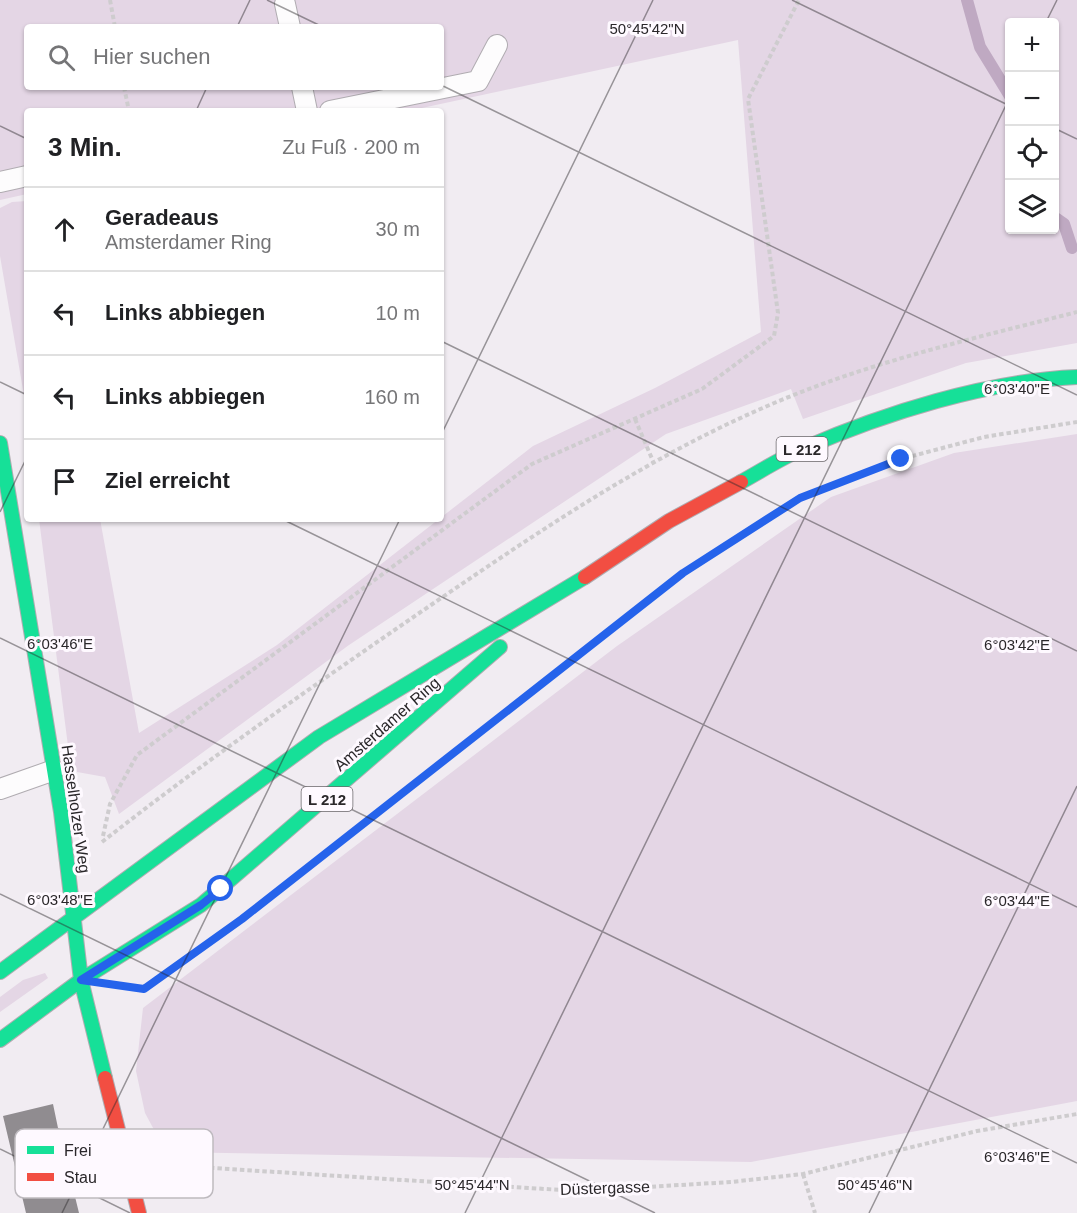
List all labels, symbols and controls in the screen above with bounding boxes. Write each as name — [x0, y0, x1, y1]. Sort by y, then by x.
map controls — [1005, 18, 1059, 234]
button: + — [1005, 18, 1059, 72]
text: 50°45'42"N — [609, 20, 685, 37]
search box — [24, 24, 444, 90]
icon: search — [45, 41, 78, 74]
text: Hier suchen — [93, 44, 210, 69]
button: − — [1005, 72, 1059, 126]
button: locate — [1005, 126, 1059, 180]
text: 3 Min. — [48, 132, 122, 162]
text: Zu Fuß · 200 m — [282, 136, 420, 158]
button: layers — [1005, 180, 1059, 234]
text: Geradeaus — [105, 205, 219, 230]
icon: ahead — [48, 213, 81, 246]
text: 30 m — [376, 218, 420, 240]
text: Amsterdamer Ring — [105, 231, 272, 253]
icon: left — [48, 297, 81, 330]
text: Links abbiegen — [105, 300, 265, 325]
text: 10 m — [376, 302, 420, 324]
text: 6°03'40"E — [984, 380, 1050, 397]
icon: left — [48, 381, 81, 414]
text: Links abbiegen — [105, 384, 265, 409]
text: 160 m — [364, 386, 420, 408]
road number: L 212 — [776, 437, 828, 461]
route end — [887, 445, 913, 471]
icon: arrive — [48, 465, 81, 498]
text: Ziel erreicht — [105, 468, 230, 493]
text: 6°03'46"E — [27, 635, 93, 652]
text: 6°03'42"E — [984, 636, 1050, 653]
street label: Amsterdamer Ring — [331, 674, 443, 774]
street label: Hasselholzer Weg — [59, 744, 93, 874]
road number: L 212 — [302, 787, 352, 811]
route start — [207, 875, 233, 901]
text: 6°03'48"E — [27, 891, 93, 908]
text: 6°03'44"E — [984, 892, 1050, 909]
legend — [15, 1129, 213, 1198]
text: Frei — [64, 1142, 92, 1159]
text: 6°03'46"E — [984, 1148, 1050, 1165]
text: Stau — [64, 1169, 97, 1186]
text: 50°45'44"N — [434, 1176, 510, 1193]
text: 50°45'46"N — [837, 1176, 913, 1193]
street label: Düstergasse — [560, 1178, 650, 1198]

